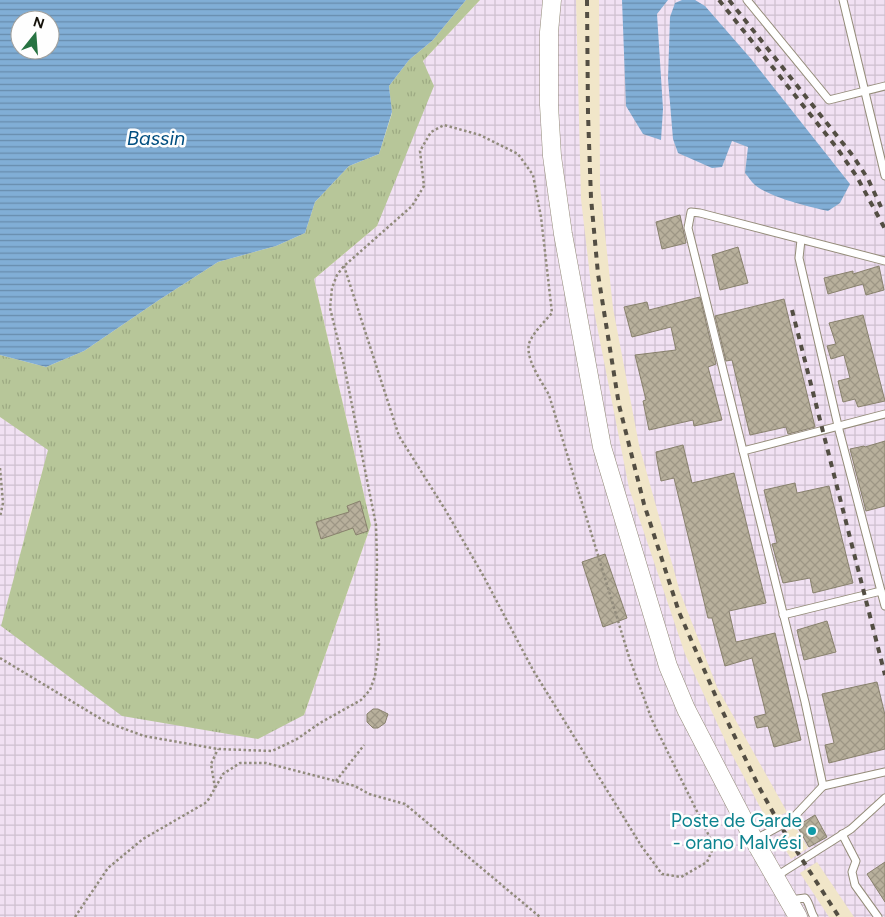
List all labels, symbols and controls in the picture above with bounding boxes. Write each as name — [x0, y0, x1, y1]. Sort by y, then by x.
north arrow — [10, 10, 60, 60]
text: N — [31, 13, 46, 33]
water label: Bassin — [127, 126, 185, 150]
place label: Poste de Garde - orano Malvési — [671, 809, 802, 854]
marker: Poste de Garde - orano Malvési — [806, 825, 818, 837]

